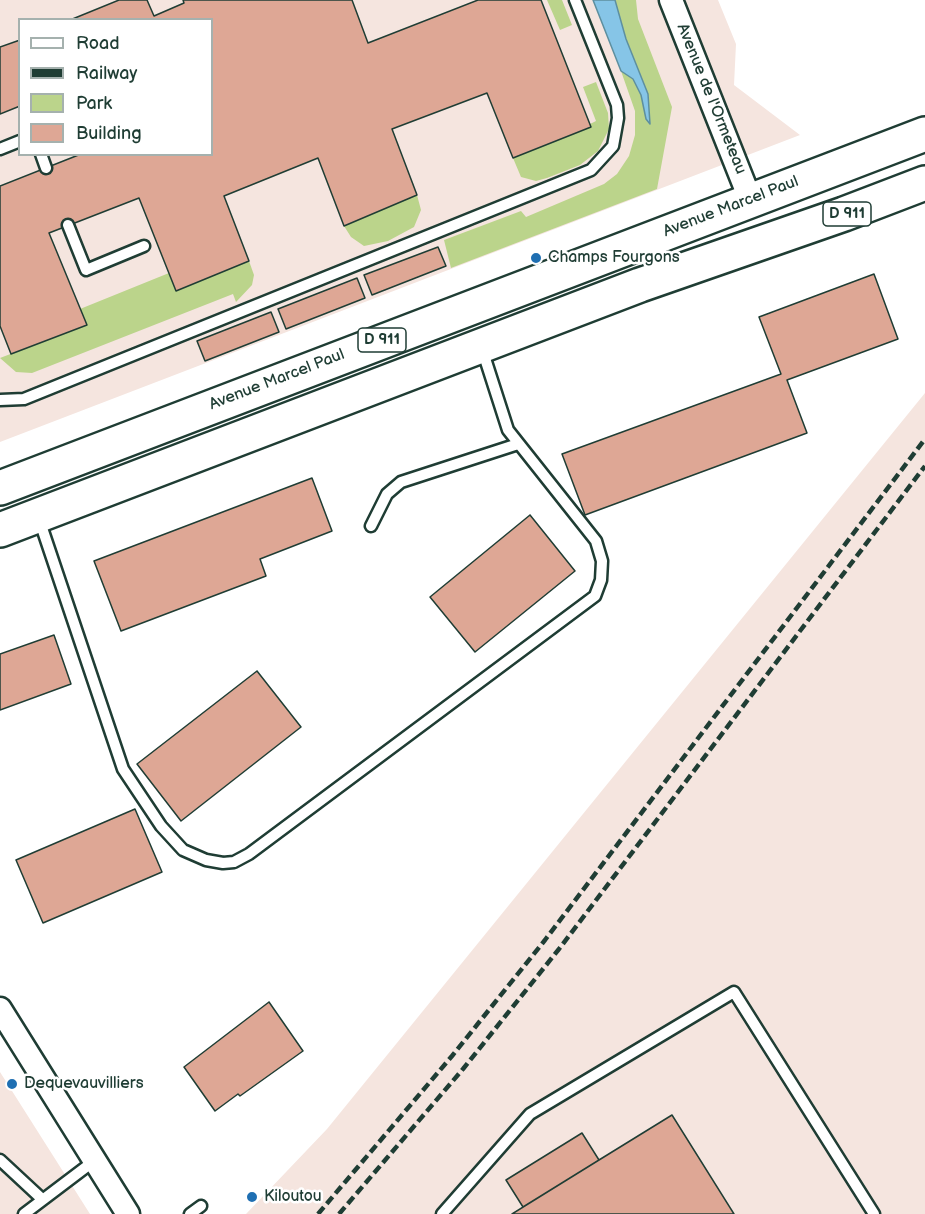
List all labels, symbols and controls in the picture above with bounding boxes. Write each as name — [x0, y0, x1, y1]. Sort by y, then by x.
legend — [18, 18, 213, 156]
street label: Avenue de l'Ormeteau — [672, 21, 750, 177]
text: Road — [76, 33, 120, 54]
text: Railway — [76, 63, 138, 84]
text: Park — [76, 93, 112, 114]
text: Building — [76, 123, 142, 144]
street label: Avenue Marcel Paul — [661, 172, 801, 242]
road number: D 911 — [823, 202, 871, 226]
place label: Champs Fourgons — [548, 248, 680, 268]
marker: Champs Fourgons — [529, 251, 543, 265]
road number: D 911 — [358, 328, 406, 352]
street label: Avenue Marcel Paul — [207, 345, 347, 415]
place label: Dequevauvilliers — [24, 1074, 144, 1094]
marker: Dequevauvilliers — [5, 1077, 19, 1091]
place label: Kiloutou — [264, 1187, 322, 1207]
marker: Kiloutou — [245, 1190, 259, 1204]

